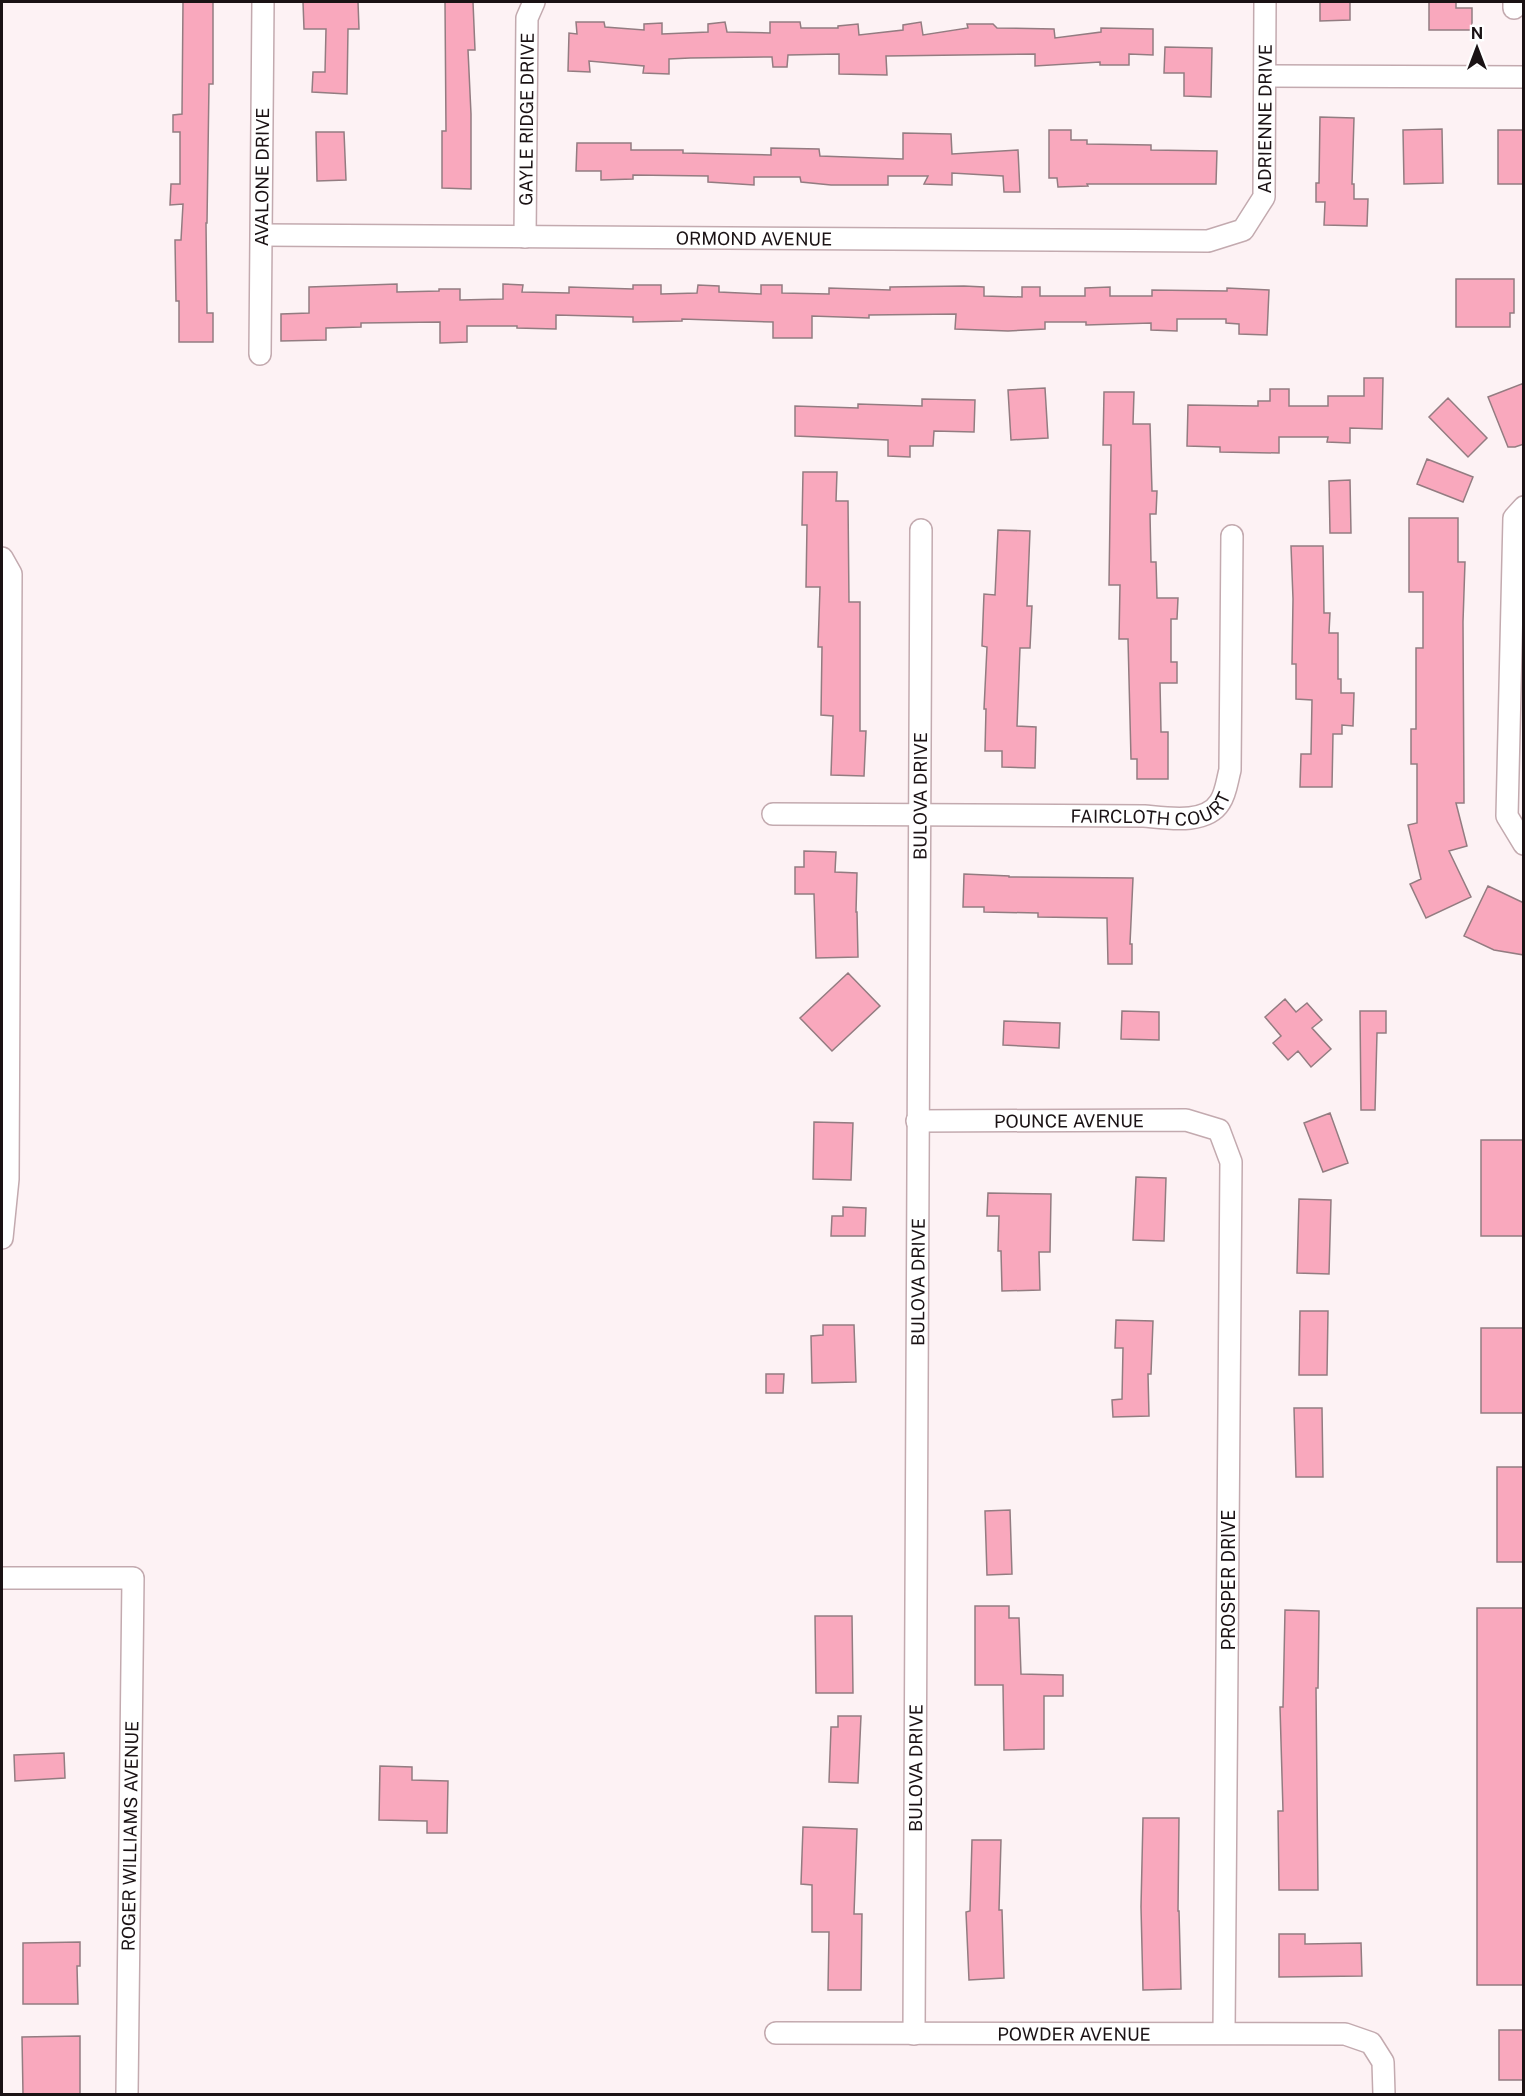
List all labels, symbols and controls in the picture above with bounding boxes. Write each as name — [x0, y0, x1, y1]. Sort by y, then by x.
north arrow — [1447, 18, 1507, 78]
text: N — [1471, 24, 1483, 43]
street label: GAYLE RIDGE DRIVE — [515, 32, 537, 206]
street label: ADRIENNE DRIVE — [1254, 44, 1275, 194]
street label: AVALONE DRIVE — [250, 107, 273, 247]
street label: ORMOND AVENUE — [676, 227, 832, 249]
street label: BULOVA DRIVE — [909, 732, 931, 860]
street label: FAIRCLOTH COURT — [1071, 788, 1234, 829]
street label: POUNCE AVENUE — [994, 1110, 1144, 1131]
street label: BULOVA DRIVE — [907, 1218, 928, 1346]
street label: PROSPER DRIVE — [1218, 1510, 1239, 1650]
street label: BULOVA DRIVE — [904, 1704, 926, 1832]
street label: ROGER WILLIAMS AVENUE — [117, 1721, 143, 1951]
street label: POWDER AVENUE — [997, 2023, 1151, 2044]

